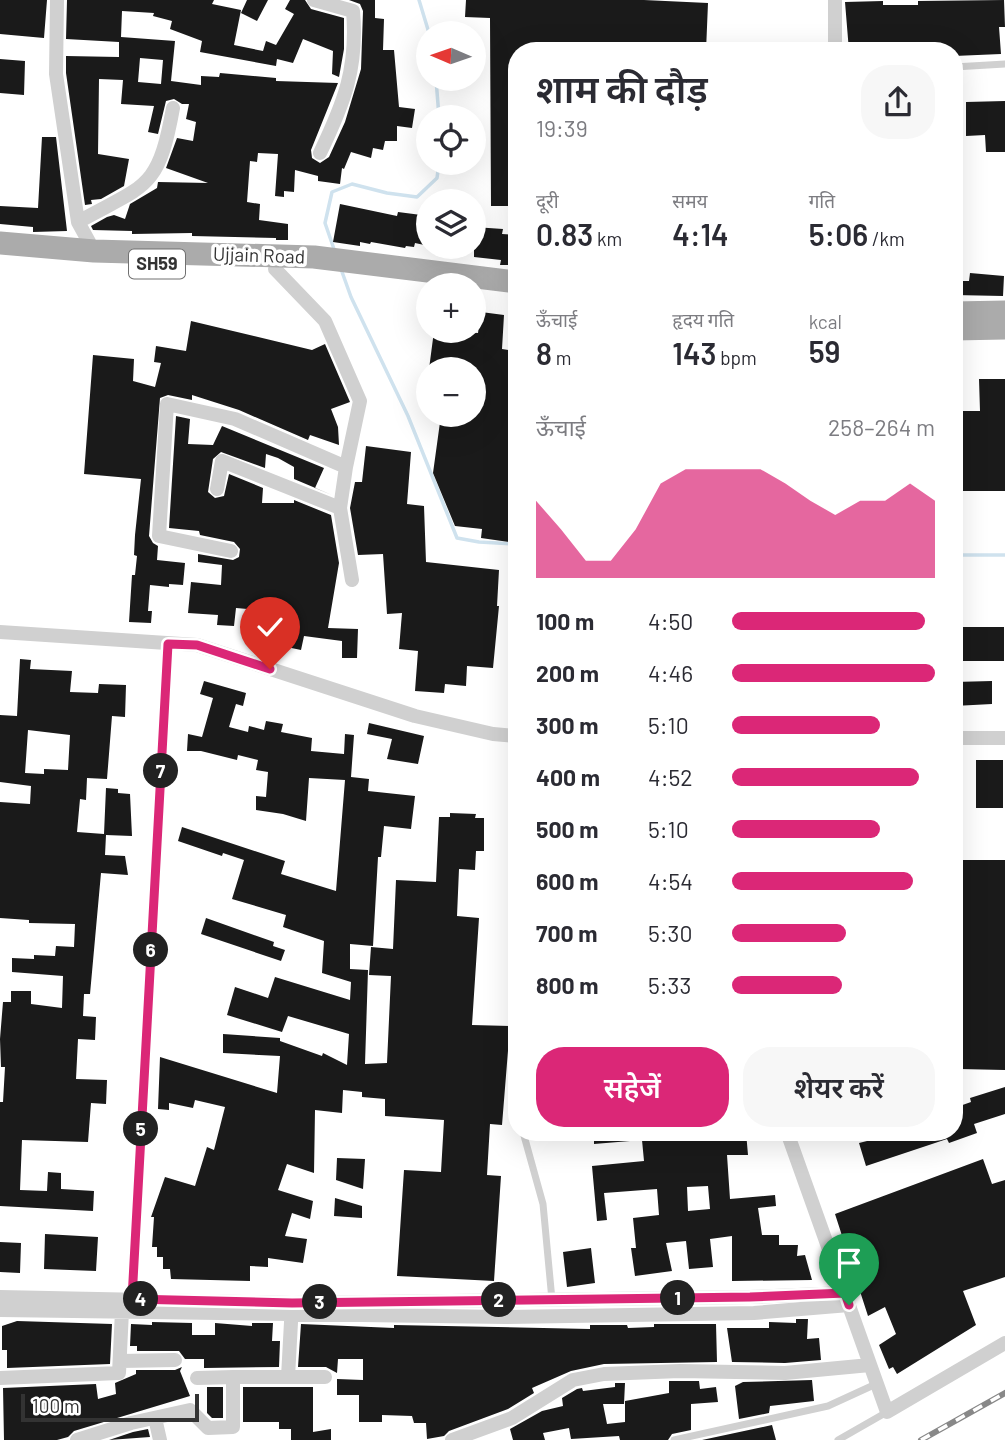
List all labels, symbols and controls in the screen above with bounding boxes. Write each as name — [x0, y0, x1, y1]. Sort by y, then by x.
north arrow — [416, 21, 486, 91]
map controls — [416, 21, 486, 427]
text: शाम की दौड़ — [536, 65, 708, 111]
button: share — [861, 65, 935, 139]
button: locate — [416, 105, 486, 175]
text: 19:39 — [536, 114, 588, 142]
button: layers — [416, 189, 486, 259]
text: दूरी — [536, 189, 559, 212]
text: समय — [672, 189, 708, 212]
text: गति — [809, 189, 835, 212]
text: 0.83 — [536, 216, 593, 252]
text: 4:14 — [672, 216, 729, 252]
text: 5:06 — [809, 216, 868, 252]
text: km — [593, 227, 622, 250]
text: /km — [868, 227, 905, 250]
street label: Ujjain Road — [213, 241, 306, 268]
road number: SH59 — [129, 250, 185, 278]
button: + — [416, 273, 486, 343]
text: ऊँचाई — [536, 308, 577, 331]
text: हृदय गति — [672, 308, 734, 331]
text: kcal — [809, 310, 842, 333]
text: 59 — [809, 333, 840, 369]
text: 8 — [536, 335, 552, 371]
text: 143 — [672, 335, 716, 371]
text: m — [552, 346, 572, 369]
text: bpm — [716, 346, 757, 369]
button: − — [416, 357, 486, 427]
text: ऊँचाई — [536, 413, 586, 441]
text: 258–264 m — [828, 413, 935, 441]
pin — [240, 597, 300, 669]
text: 100 m — [536, 607, 594, 635]
text: 4:50 — [648, 607, 693, 635]
icon: check — [251, 608, 289, 646]
text: 200 m — [536, 659, 599, 687]
text: 4:46 — [648, 659, 693, 687]
text: 300 m — [536, 711, 598, 739]
text: 5:10 — [648, 711, 689, 739]
pin: 7 — [144, 754, 178, 788]
text: 7 — [156, 759, 165, 782]
text: 400 m — [536, 763, 600, 791]
text: 4:52 — [648, 763, 693, 791]
text: 500 m — [536, 815, 598, 843]
text: 5:10 — [648, 815, 689, 843]
text: 600 m — [536, 867, 598, 895]
text: 4:54 — [648, 867, 693, 895]
text: 700 m — [536, 919, 597, 947]
text: 5:30 — [648, 919, 692, 947]
pin: 6 — [134, 932, 168, 968]
text: 6 — [145, 938, 156, 961]
text: 800 m — [536, 971, 598, 999]
text: 5:33 — [648, 971, 691, 999]
button: सहेजें — [536, 1047, 729, 1127]
button: शेयर करें — [743, 1047, 935, 1127]
pin: 5 — [124, 1112, 158, 1146]
text: 5 — [135, 1117, 146, 1140]
pin — [819, 1233, 879, 1305]
icon: arrive — [830, 1244, 868, 1282]
pin: 1 — [660, 1280, 696, 1316]
pin: 4 — [124, 1282, 158, 1316]
pin: 2 — [482, 1282, 516, 1318]
pin: 3 — [302, 1284, 338, 1320]
text: 1 — [674, 1286, 681, 1309]
text: 4 — [135, 1287, 146, 1310]
text: 2 — [493, 1288, 504, 1311]
text: 3 — [314, 1290, 325, 1313]
scale bar — [21, 1391, 200, 1423]
text: 100 m — [32, 1394, 80, 1417]

